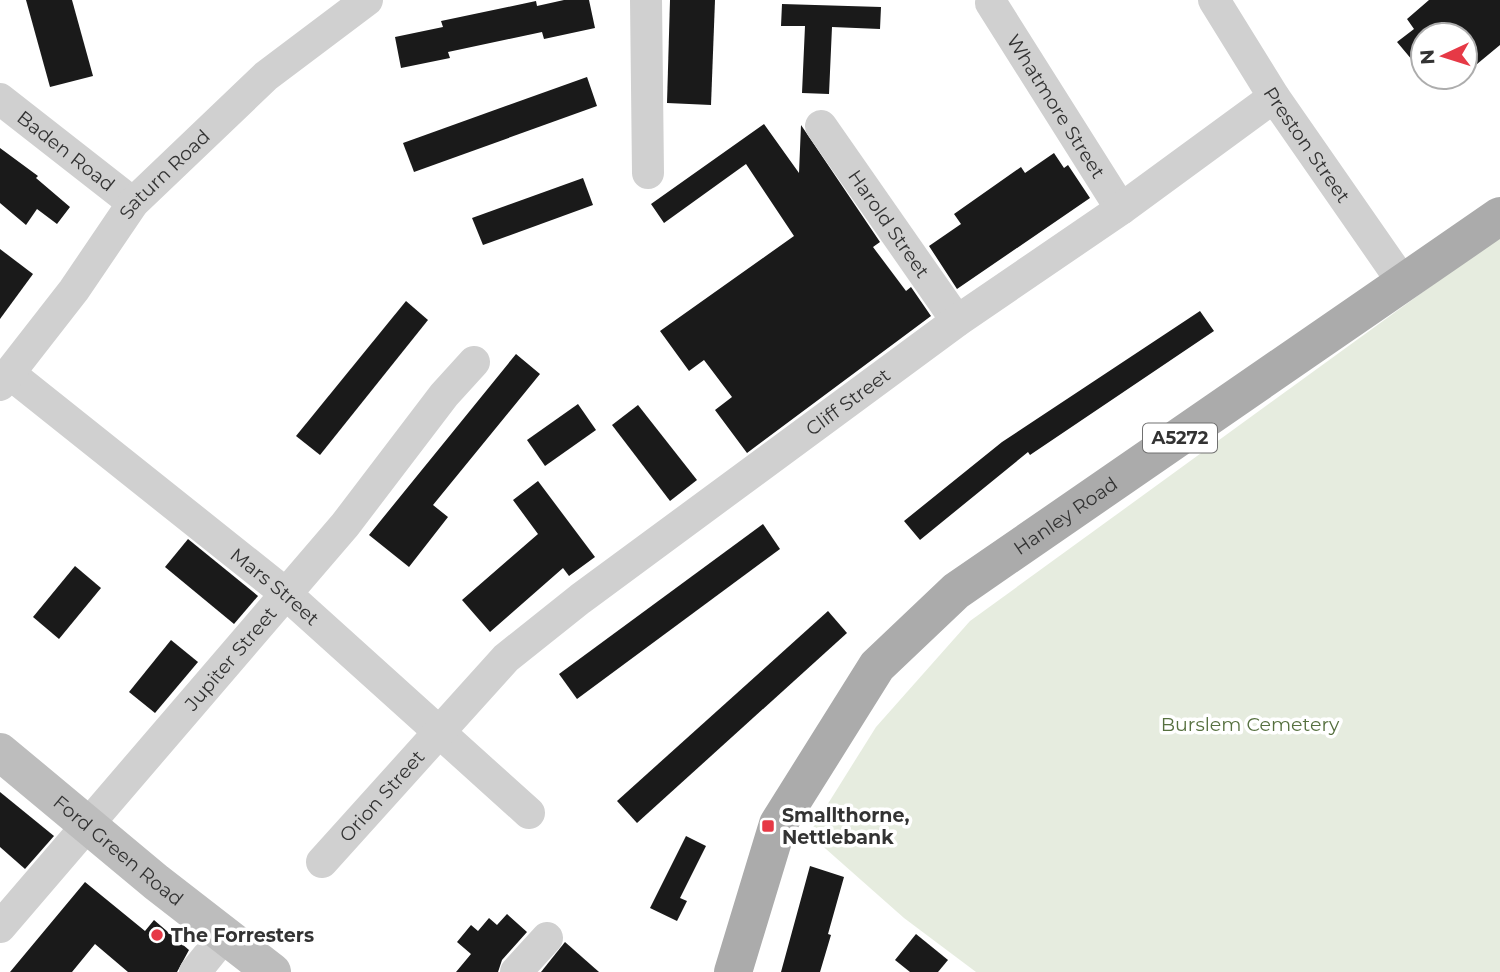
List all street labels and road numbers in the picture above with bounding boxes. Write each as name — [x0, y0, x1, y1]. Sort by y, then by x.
street label: Whatmore Street — [1002, 30, 1110, 183]
street label: Preston Street — [1259, 83, 1355, 207]
street label: Baden Road — [13, 106, 119, 196]
street label: Saturn Road — [114, 125, 215, 224]
street label: Harold Street — [843, 165, 934, 283]
street label: Cliff Street — [801, 363, 895, 441]
road number: A5272 — [1143, 424, 1217, 452]
street label: Hanley Road — [1009, 472, 1122, 560]
street label: Mars Street — [226, 543, 324, 630]
street label: Jupiter Street — [180, 602, 282, 716]
street label: Orion Street — [335, 745, 429, 847]
street label: Ford Green Road — [49, 790, 188, 911]

